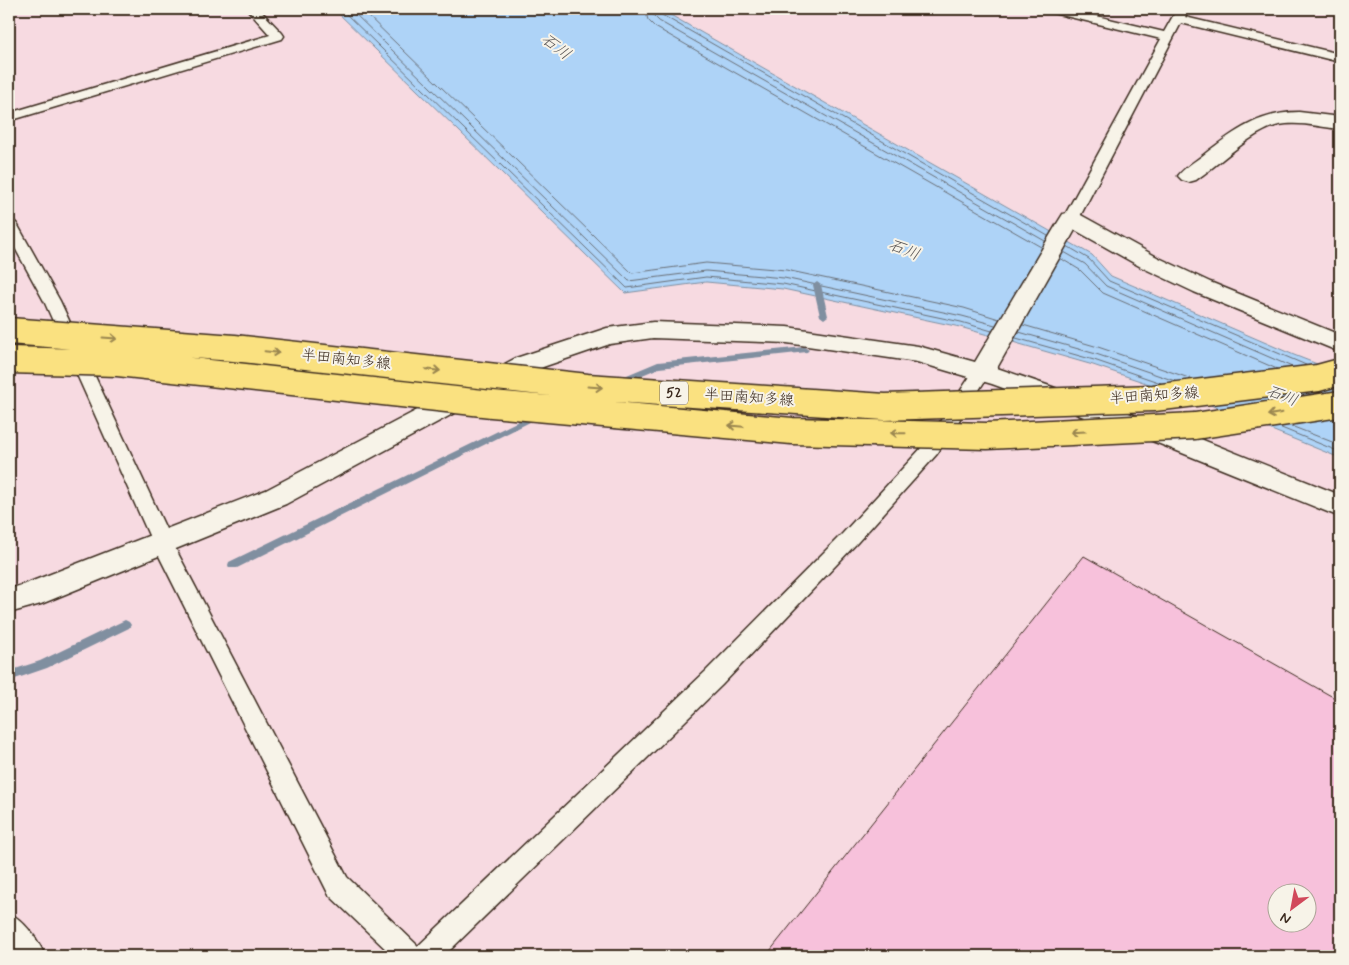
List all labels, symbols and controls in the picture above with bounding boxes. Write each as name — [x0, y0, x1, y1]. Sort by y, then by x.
water label: 石川 — [537, 29, 575, 65]
water label: 石川 — [885, 234, 923, 266]
one-way arrow — [101, 334, 117, 343]
street label: 半田南知多線 — [300, 345, 392, 375]
one-way arrow — [263, 347, 279, 357]
one-way arrow — [425, 365, 441, 375]
water label: 石川 — [1263, 380, 1301, 412]
road number: 52 — [660, 382, 688, 404]
one-way arrow — [586, 383, 602, 392]
street label: 半田南知多線 — [1108, 383, 1200, 409]
street label: 半田南知多線 — [703, 385, 795, 411]
one-way arrow — [1267, 409, 1283, 419]
one-way arrow — [729, 421, 745, 430]
one-way arrow — [1071, 427, 1087, 436]
one-way arrow — [891, 429, 907, 438]
north arrow — [1266, 882, 1316, 932]
text: N — [1277, 908, 1294, 928]

